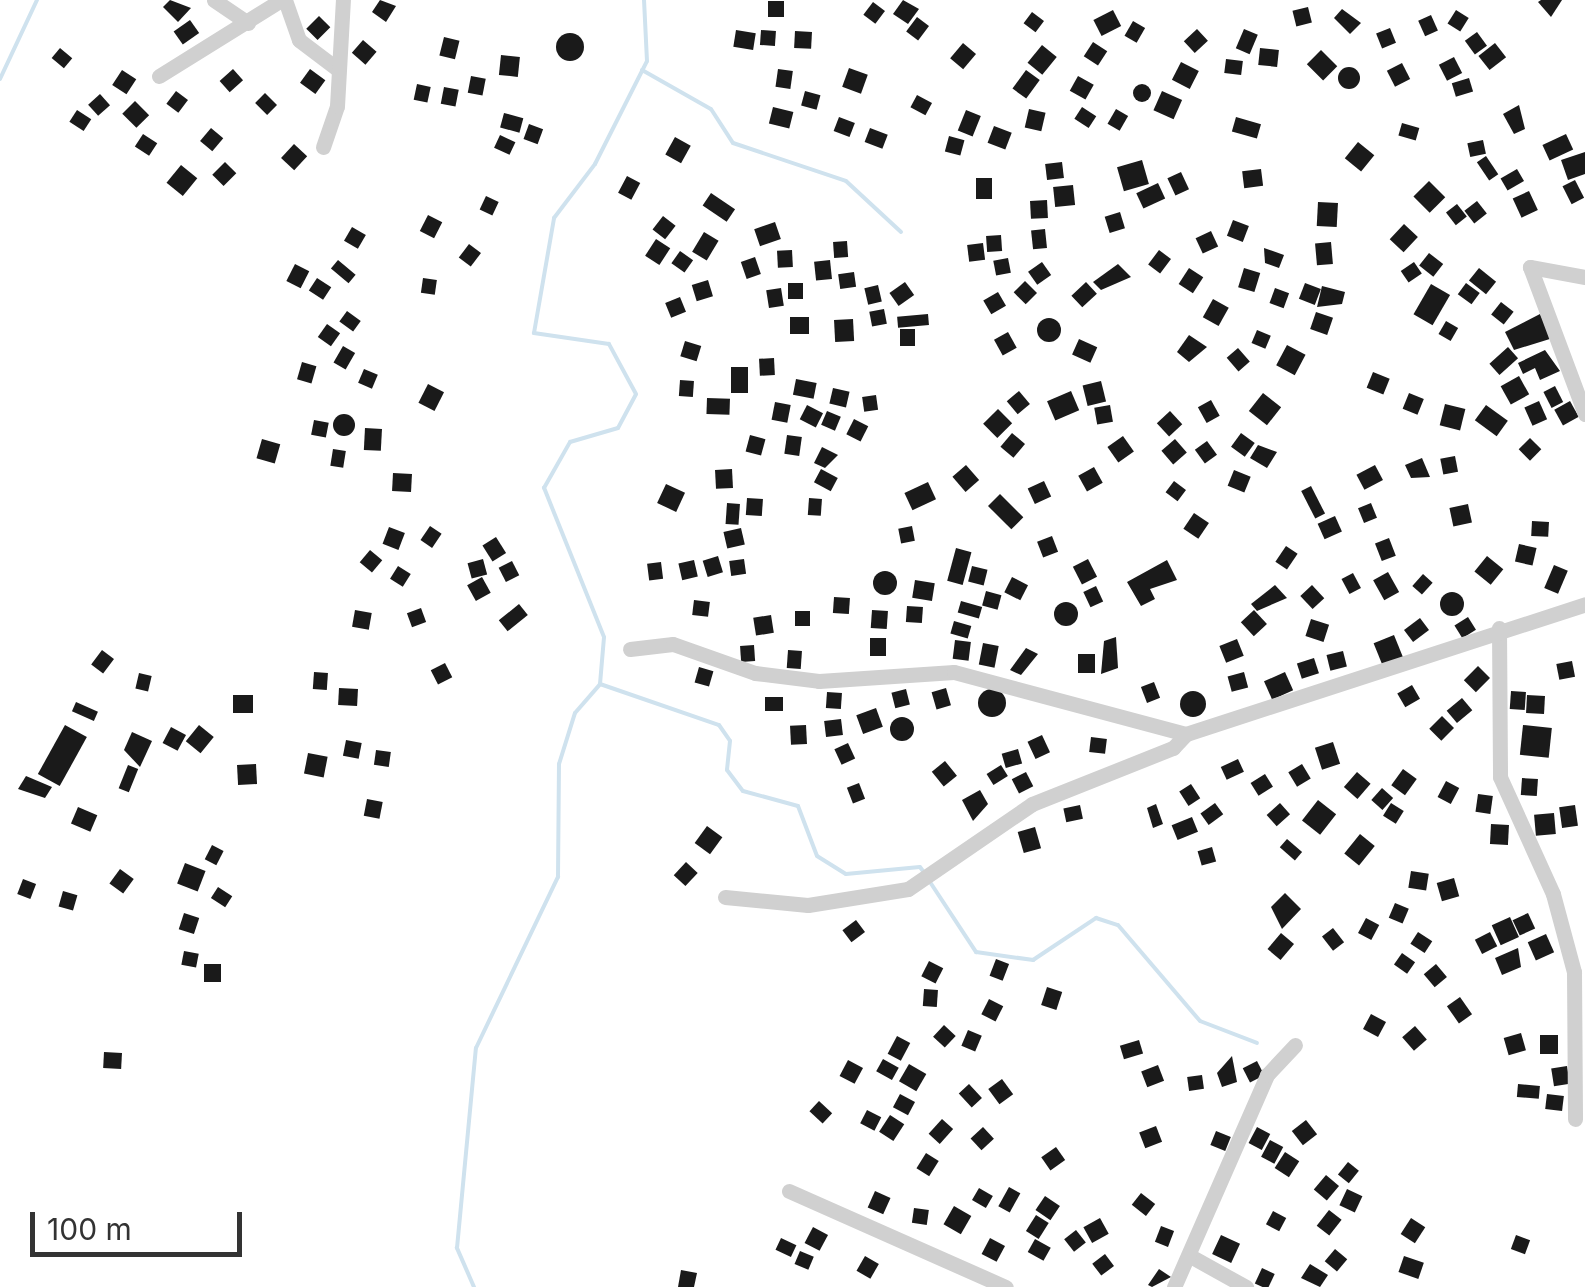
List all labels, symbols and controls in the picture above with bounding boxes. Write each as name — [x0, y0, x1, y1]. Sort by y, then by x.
scale bar — [35, 1192, 248, 1254]
text: 100 m — [47, 1211, 132, 1247]

